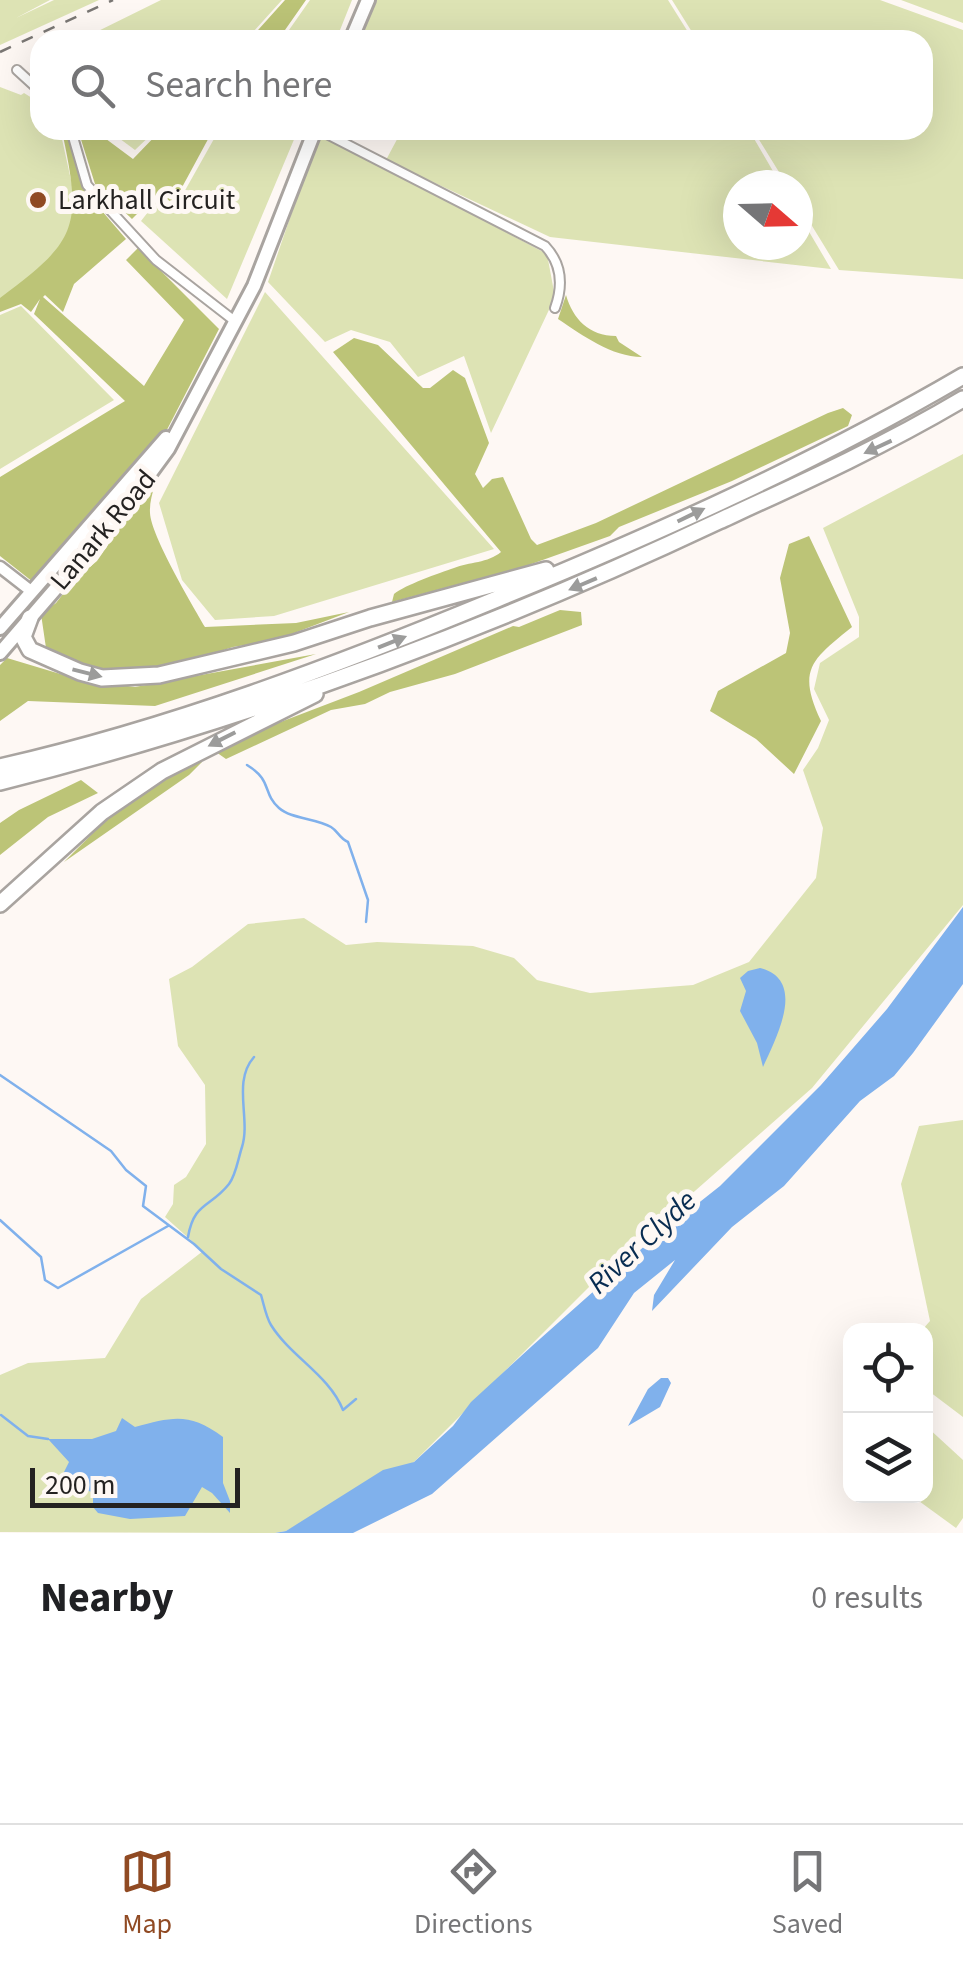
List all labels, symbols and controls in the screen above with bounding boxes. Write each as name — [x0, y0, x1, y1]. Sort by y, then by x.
search box — [30, 30, 933, 140]
icon: search — [65, 58, 120, 113]
text: Search here — [145, 58, 332, 112]
north arrow — [723, 170, 813, 260]
place label: Larkhall Circuit — [58, 180, 236, 220]
marker: Larkhall Circuit — [27, 189, 49, 211]
one-way arrow — [863, 438, 892, 455]
street label: Lanark Road — [41, 461, 165, 599]
one-way arrow — [677, 506, 706, 523]
one-way arrow — [569, 576, 598, 592]
one-way arrow — [378, 634, 407, 650]
one-way arrow — [72, 666, 103, 682]
one-way arrow — [208, 730, 237, 747]
water label: River Clyde — [578, 1180, 706, 1304]
map controls — [843, 1323, 933, 1503]
button: locate — [843, 1323, 933, 1413]
button: layers — [843, 1413, 933, 1503]
scale bar — [30, 1463, 240, 1508]
text: 200 m — [45, 1465, 116, 1505]
text: Nearby — [40, 1568, 174, 1628]
text: 0 results — [811, 1575, 923, 1621]
tab: Map — [120, 1844, 175, 1944]
tab: Directions — [414, 1844, 533, 1944]
tab: Saved — [772, 1844, 843, 1944]

